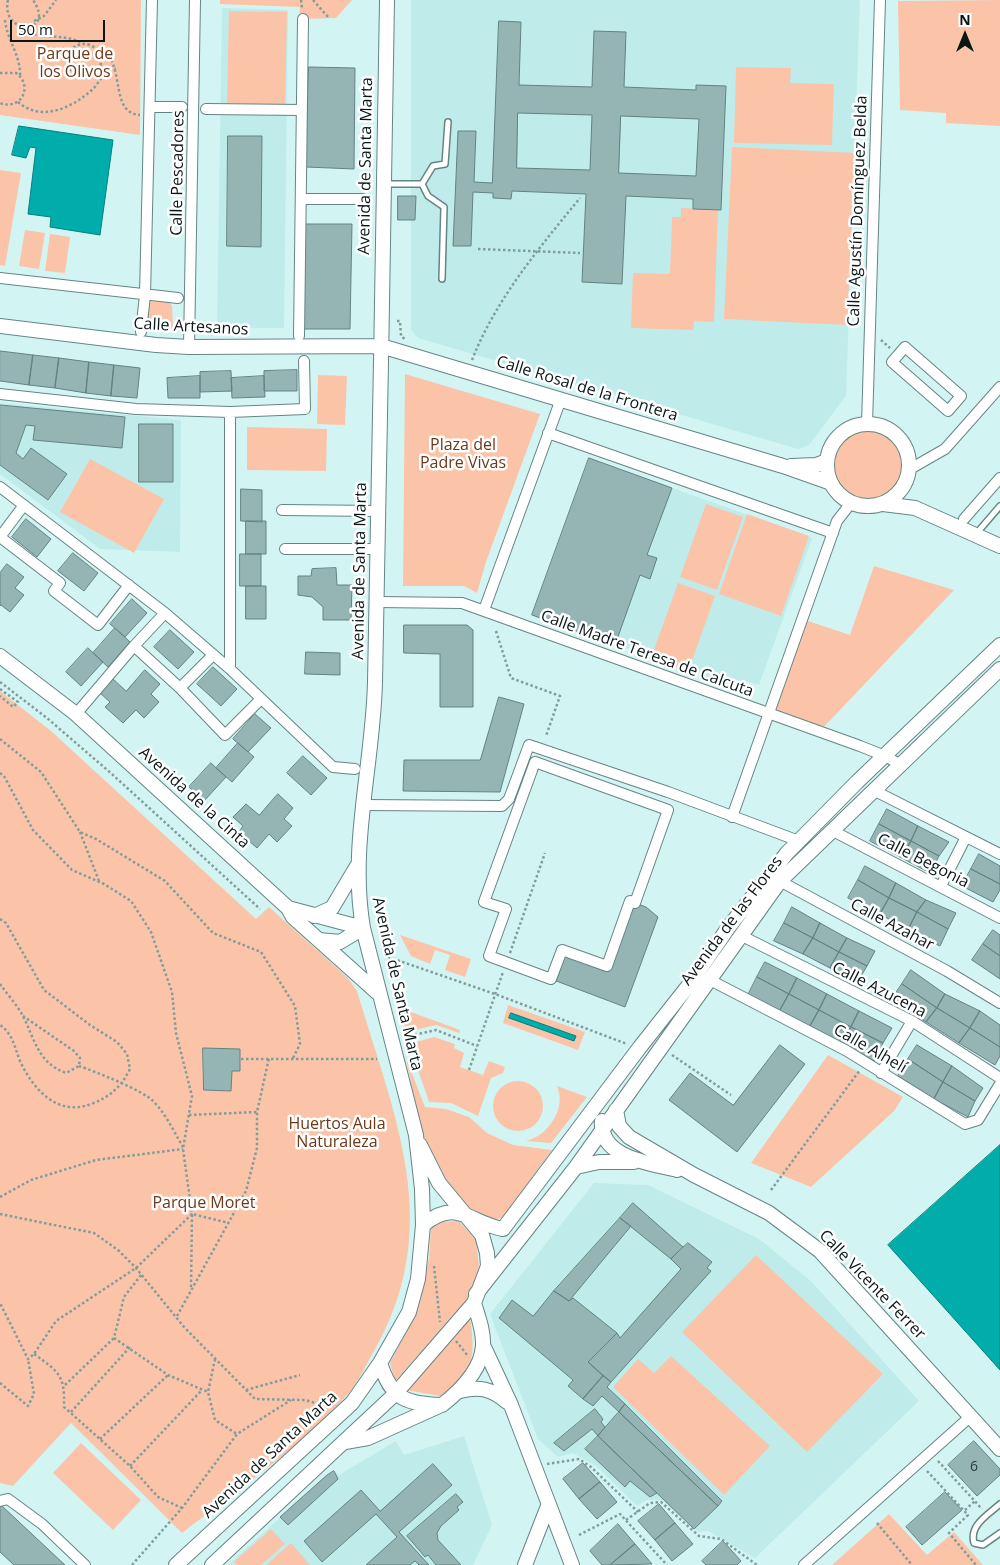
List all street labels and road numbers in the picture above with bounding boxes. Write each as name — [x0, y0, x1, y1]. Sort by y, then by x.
street label: Avenida de Santa Marta — [355, 77, 377, 255]
street label: Calle Agustín Domínguez Belda — [844, 95, 872, 327]
street label: Calle Pescadores — [167, 110, 189, 236]
street label: Calle Artesanos — [133, 314, 249, 340]
street label: Calle Rosal de la Frontera — [494, 352, 680, 426]
street label: Avenida de Santa Marta — [349, 482, 371, 660]
street label: Calle Madre Teresa de Calcuta — [538, 607, 756, 701]
street label: Avenida de la Cinta — [135, 743, 253, 853]
street label: Calle Begonia — [874, 830, 972, 892]
street label: Avenida de las Flores — [677, 853, 787, 989]
street label: Avenida de Santa Marta — [368, 895, 426, 1073]
street label: Calle Azahar — [847, 895, 937, 955]
street label: Calle Azucena — [829, 958, 929, 1022]
street label: Calle Alhelí — [830, 1020, 910, 1078]
street label: Calle Vicente Ferrer — [815, 1226, 929, 1344]
street label: Avenida de Santa Marta — [199, 1388, 341, 1522]

